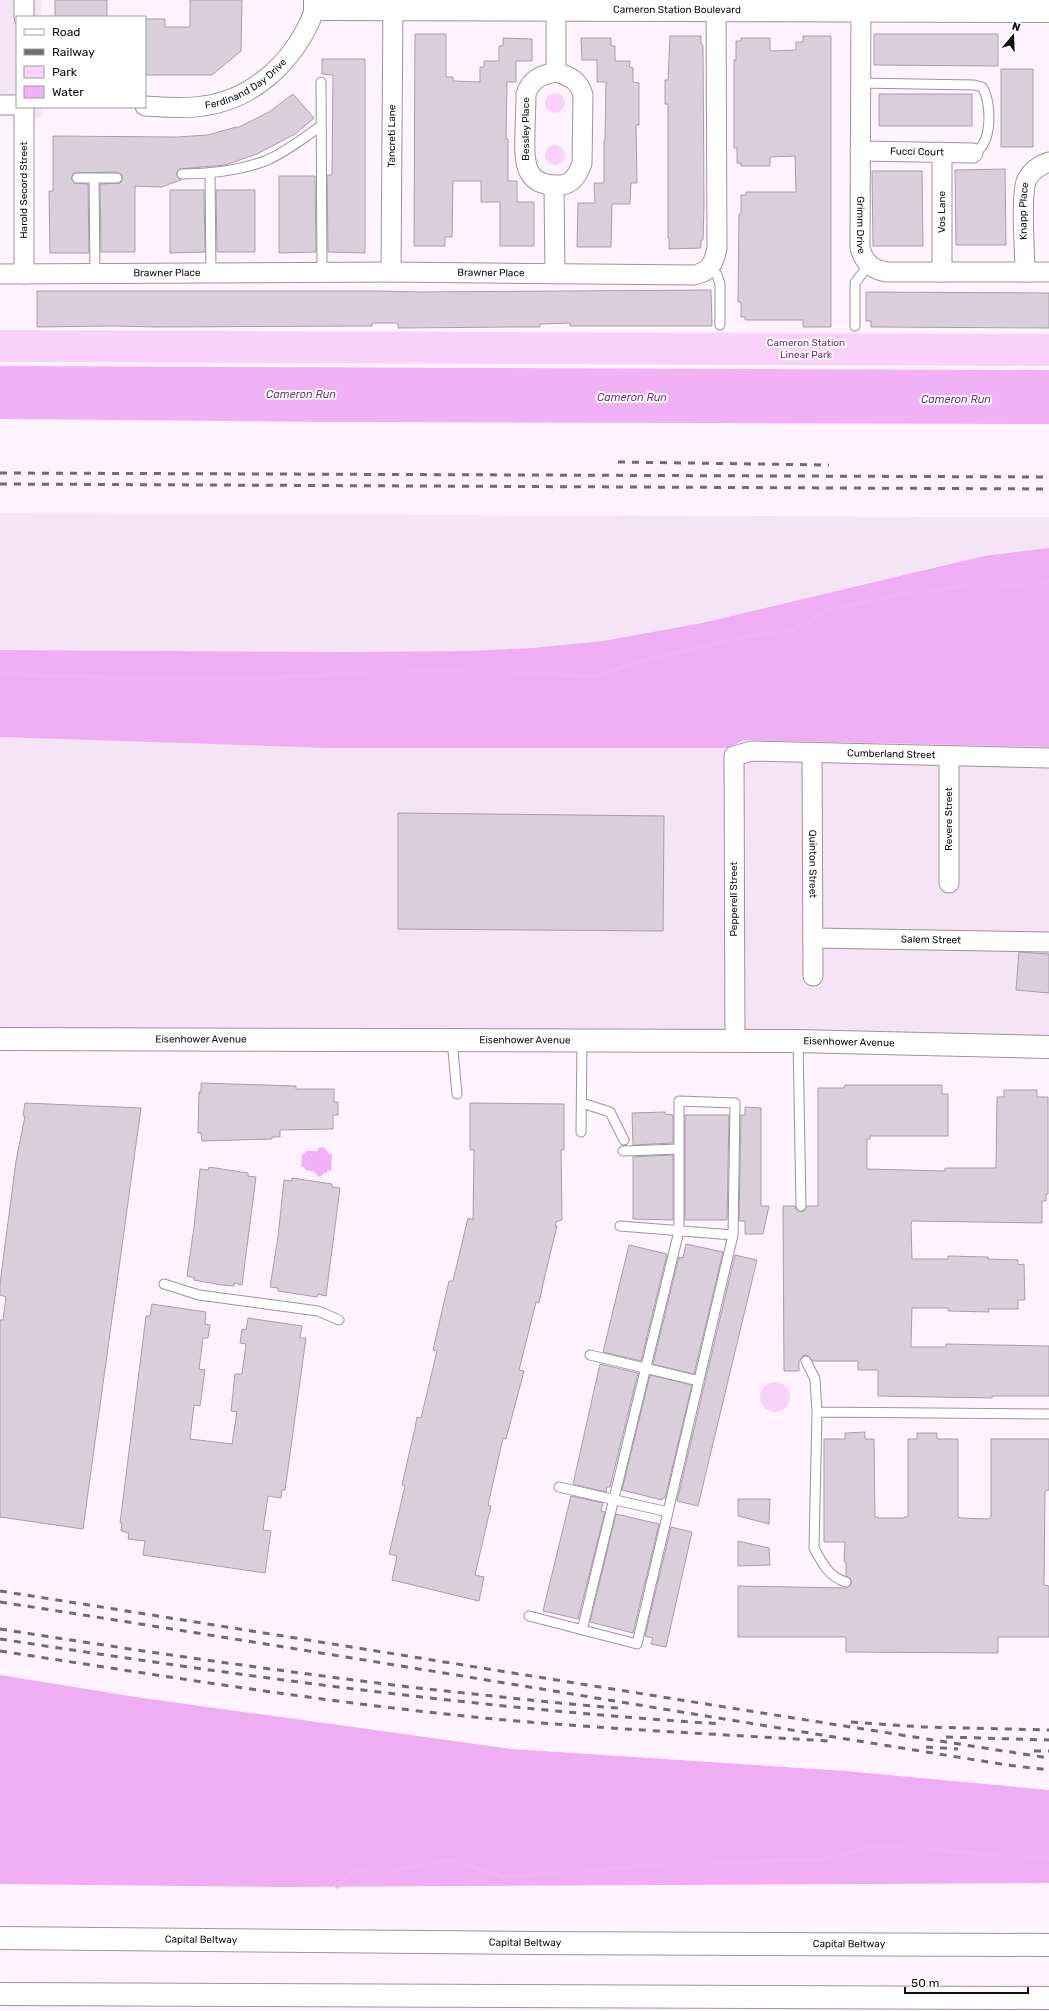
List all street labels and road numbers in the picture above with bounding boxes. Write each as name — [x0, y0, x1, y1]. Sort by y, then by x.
street label: Cameron Station Boulevard — [613, 4, 741, 16]
street label: Ferdinand Day Drive — [204, 56, 290, 112]
street label: Bessley Place — [520, 97, 532, 161]
street label: Tancreti Lane — [386, 104, 398, 168]
street label: Harold Secord Street — [18, 141, 30, 239]
street label: Fucci Court — [890, 146, 944, 158]
street label: Knapp Place — [1017, 181, 1032, 240]
street label: Vos Lane — [936, 191, 948, 233]
street label: Grimm Drive — [854, 196, 868, 256]
street label: Brawner Place — [133, 267, 201, 279]
street label: Brawner Place — [457, 267, 525, 279]
street label: Cumberland Street — [847, 747, 936, 761]
street label: Revere Street — [943, 787, 955, 851]
street label: Quinton Street — [806, 830, 819, 898]
street label: Pepperell Street — [728, 861, 740, 937]
street label: Salem Street — [901, 933, 961, 947]
street label: Eisenhower Avenue — [155, 1033, 247, 1046]
street label: Eisenhower Avenue — [479, 1034, 571, 1046]
street label: Eisenhower Avenue — [803, 1035, 895, 1049]
street label: Capital Beltway — [165, 1934, 238, 1946]
street label: Capital Beltway — [489, 1937, 562, 1949]
street label: Capital Beltway — [813, 1938, 886, 1950]

